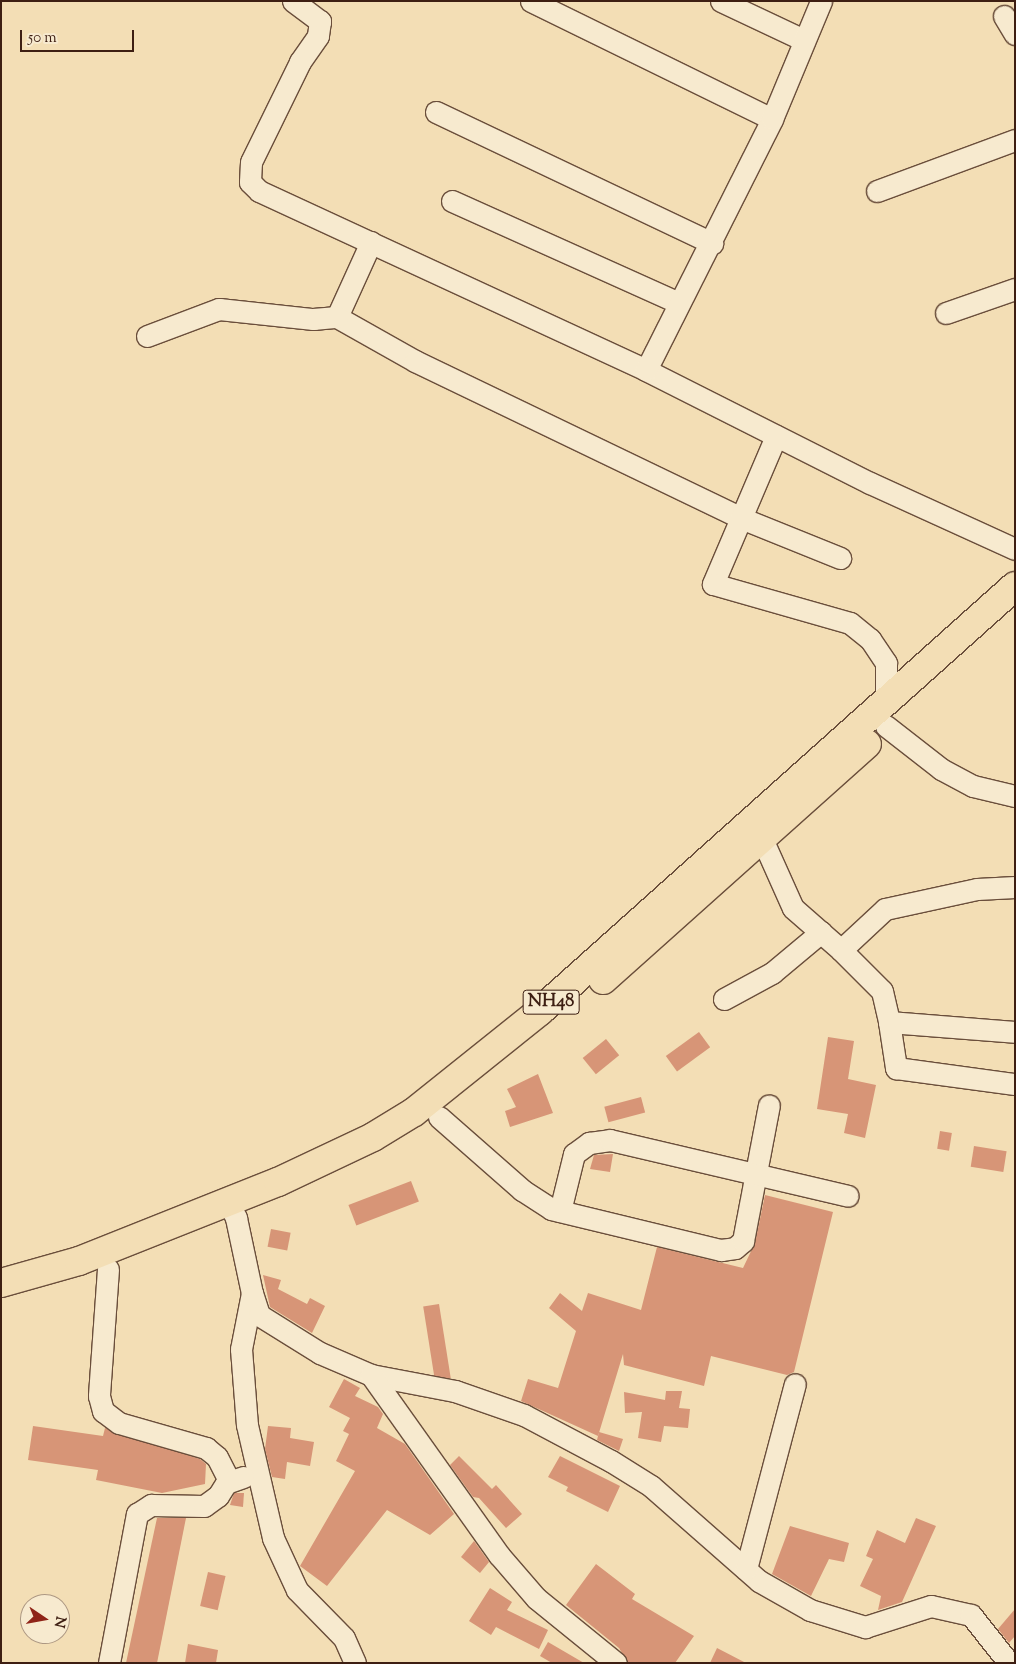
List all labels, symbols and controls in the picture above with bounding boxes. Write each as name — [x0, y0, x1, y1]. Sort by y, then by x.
scale bar — [22, 20, 136, 52]
text: 50 m — [28, 28, 57, 49]
road number: NH48 — [522, 986, 580, 1018]
north arrow — [20, 1594, 70, 1644]
text: N — [48, 1614, 70, 1629]

